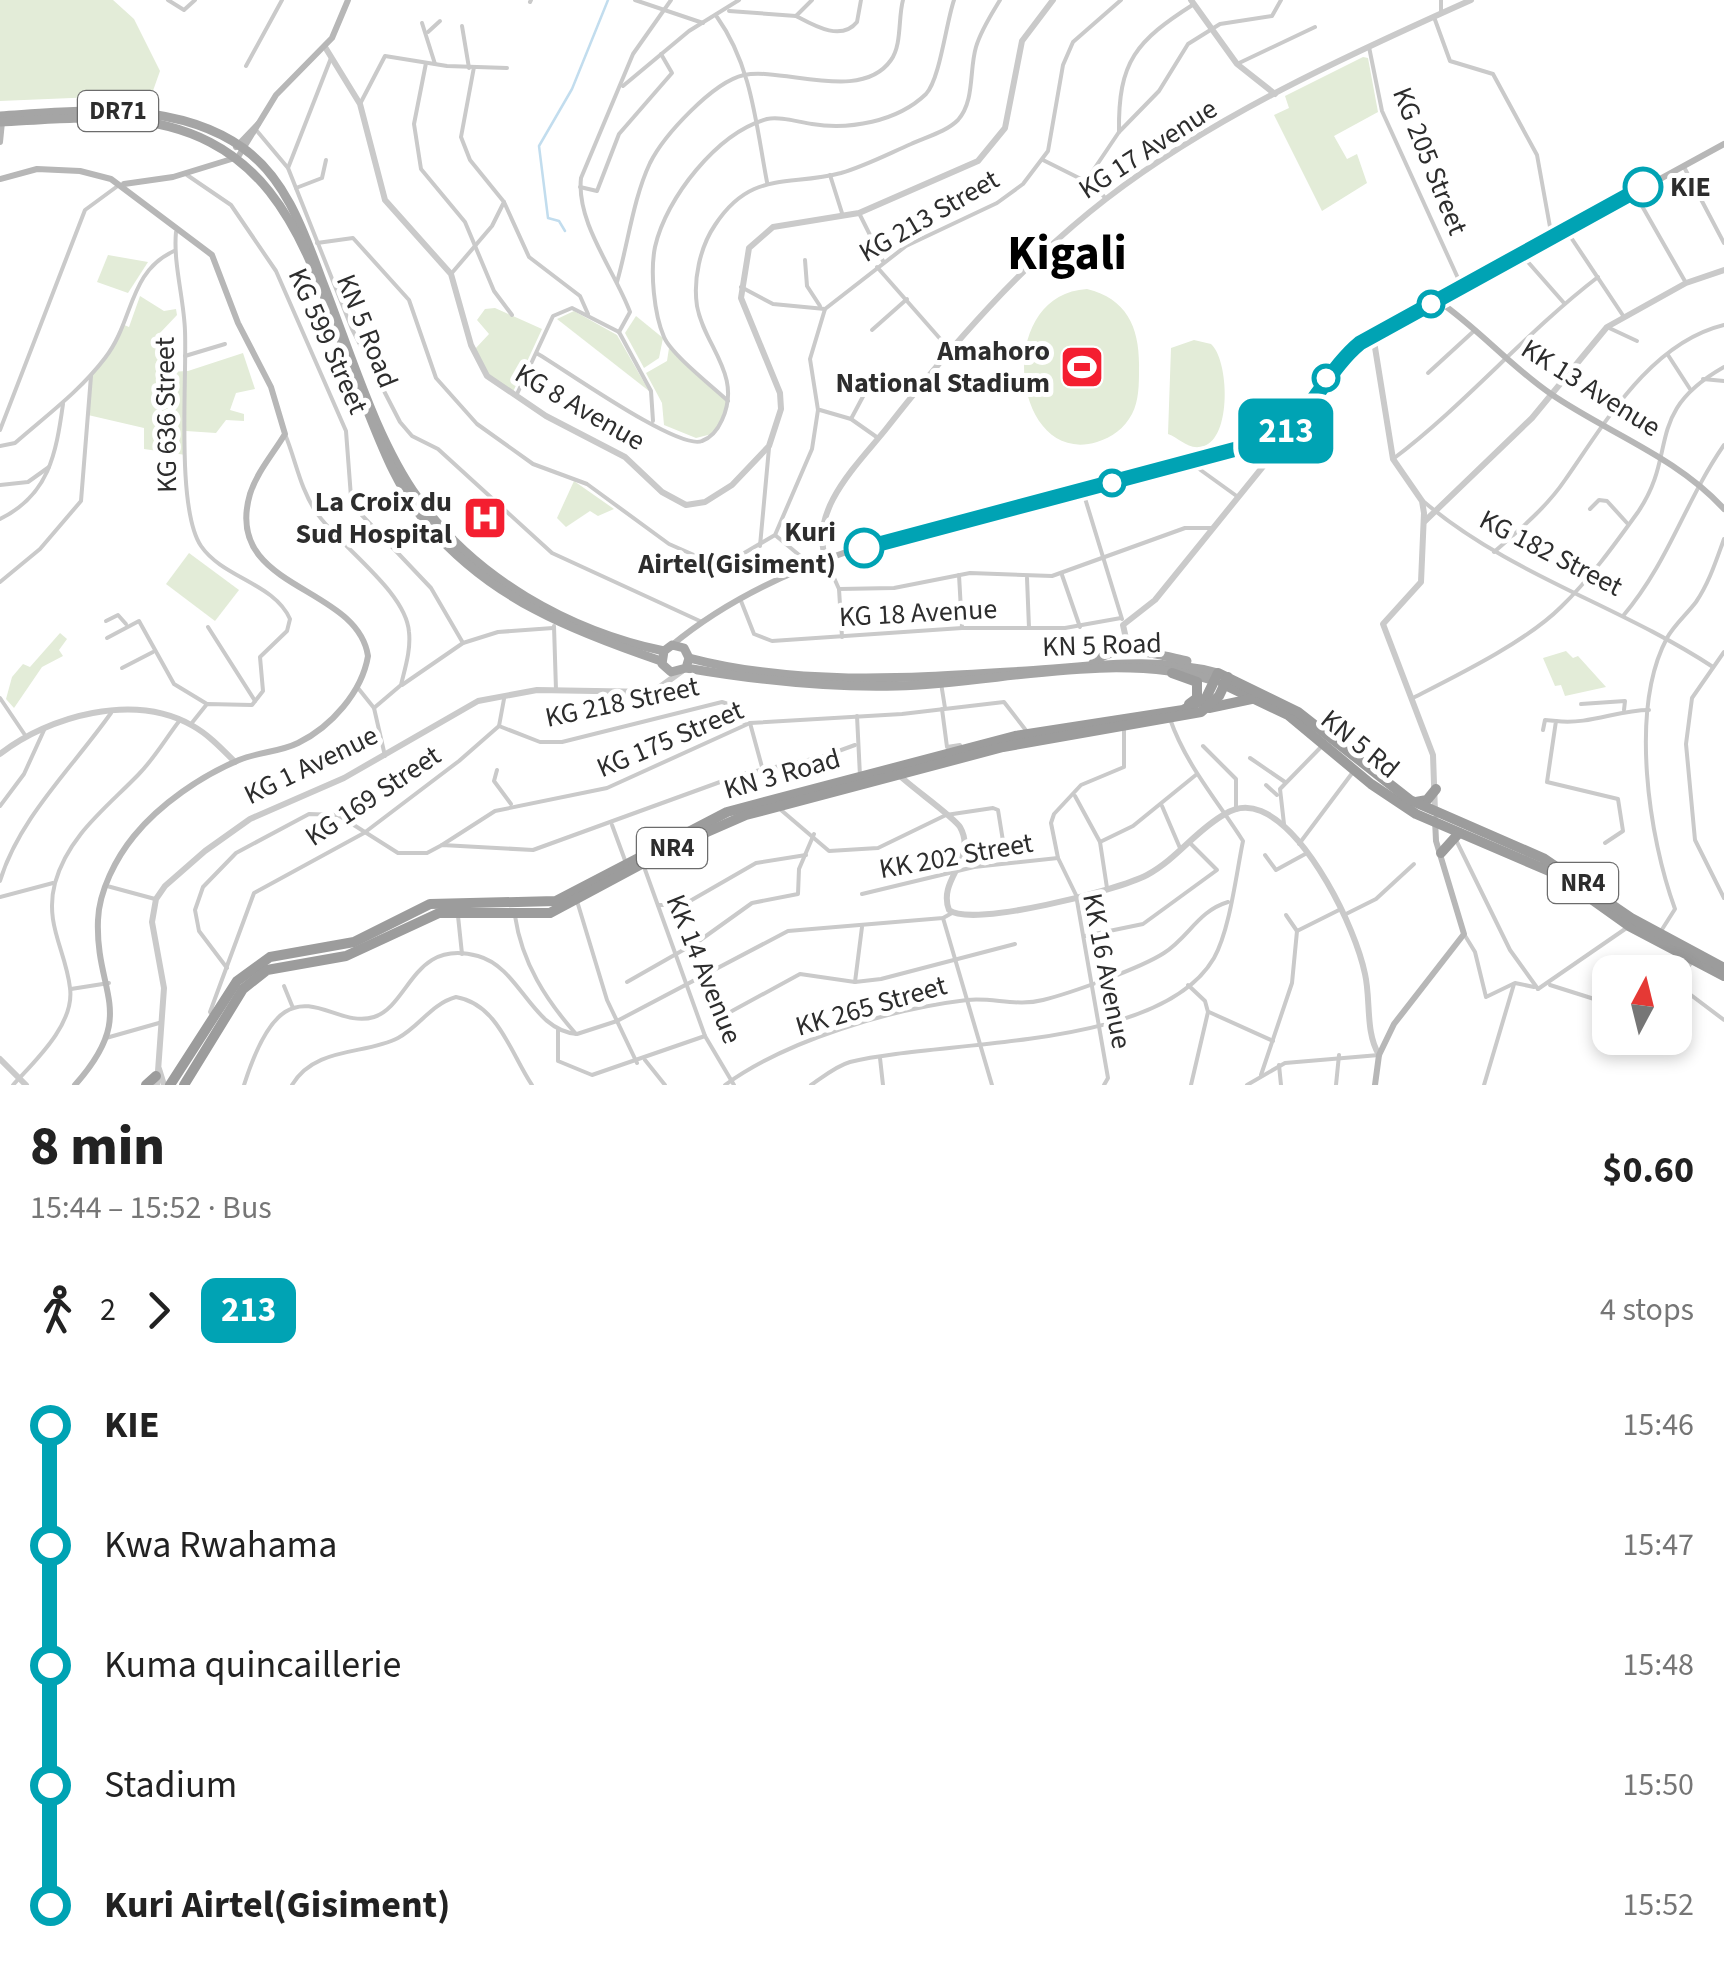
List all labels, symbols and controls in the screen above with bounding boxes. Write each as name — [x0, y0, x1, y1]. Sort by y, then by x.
street label: KG 205 Street — [1382, 81, 1478, 241]
street label: KG 17 Avenue — [1071, 89, 1225, 209]
road number: DR71 — [78, 91, 158, 131]
street label: KG 213 Street — [851, 159, 1007, 272]
place label: KIE — [1670, 167, 1711, 207]
marker: KIE — [1624, 168, 1662, 206]
district label: Kigali — [1007, 220, 1127, 288]
street label: KG 599 Street — [278, 262, 378, 421]
street label: KN 5 Road — [326, 268, 408, 394]
unlabelled marker — [1418, 291, 1444, 317]
street label: KK 13 Avenue — [1514, 329, 1668, 447]
place label: Amahoro National Stadium — [835, 331, 1050, 403]
street label: KG 636 Street — [145, 336, 187, 493]
sports icon: Amahoro National Stadium — [1059, 344, 1105, 390]
street label: KG 8 Avenue — [507, 354, 653, 460]
unlabelled marker — [1313, 365, 1339, 391]
line badge: 213 — [1228, 398, 1344, 464]
text: 213 — [1258, 406, 1314, 456]
unlabelled marker — [1099, 470, 1125, 496]
place label: La Croix du Sud Hospital — [296, 482, 452, 554]
hospital icon: La Croix du Sud Hospital — [462, 495, 508, 541]
street label: KG 182 Street — [1472, 500, 1630, 606]
place label: Kuri Airtel(Gisiment) — [637, 512, 836, 584]
marker: Kuri Airtel(Gisiment) — [845, 529, 883, 567]
street label: KG 18 Avenue — [838, 589, 998, 637]
street label: KN 5 Road — [1042, 623, 1162, 667]
street label: KG 218 Street — [542, 666, 703, 738]
street label: KG 175 Street — [590, 690, 750, 788]
street label: KN 5 Rd — [1312, 700, 1408, 788]
street label: KG 1 Avenue — [237, 715, 385, 815]
street label: KG 169 Street — [297, 735, 449, 856]
street label: KN 3 Road — [719, 738, 845, 810]
street label: KK 202 Street — [876, 823, 1037, 889]
road number: NR4 — [637, 828, 707, 868]
road number: NR4 — [1548, 863, 1618, 903]
street label: KK 14 Avenue — [656, 888, 752, 1050]
street label: KK 16 Avenue — [1072, 890, 1142, 1052]
north arrow — [1592, 955, 1692, 1055]
map controls — [1592, 955, 1692, 1055]
street label: KK 265 Street — [791, 965, 952, 1047]
text: 8 min — [30, 1108, 165, 1186]
text: $0.60 — [1602, 1143, 1694, 1197]
text: 15:44 – 15:52 · Bus — [30, 1185, 272, 1231]
icon: walk — [30, 1283, 85, 1338]
icon: forward — [131, 1283, 186, 1338]
text: 213 — [221, 1285, 276, 1335]
text: 2 — [100, 1287, 116, 1333]
text: 4 stops — [1600, 1287, 1694, 1333]
text: KIE — [104, 1398, 160, 1452]
text: 15:46 — [1622, 1402, 1694, 1448]
text: Kwa Rwahama — [104, 1518, 337, 1572]
text: 15:47 — [1622, 1522, 1694, 1568]
text: Kuma quincaillerie — [104, 1638, 401, 1692]
text: 15:48 — [1622, 1642, 1694, 1688]
text: Stadium — [104, 1758, 237, 1812]
text: 15:50 — [1622, 1762, 1694, 1808]
text: Kuri Airtel(Gisiment) — [104, 1878, 450, 1932]
text: 15:52 — [1622, 1882, 1694, 1928]

